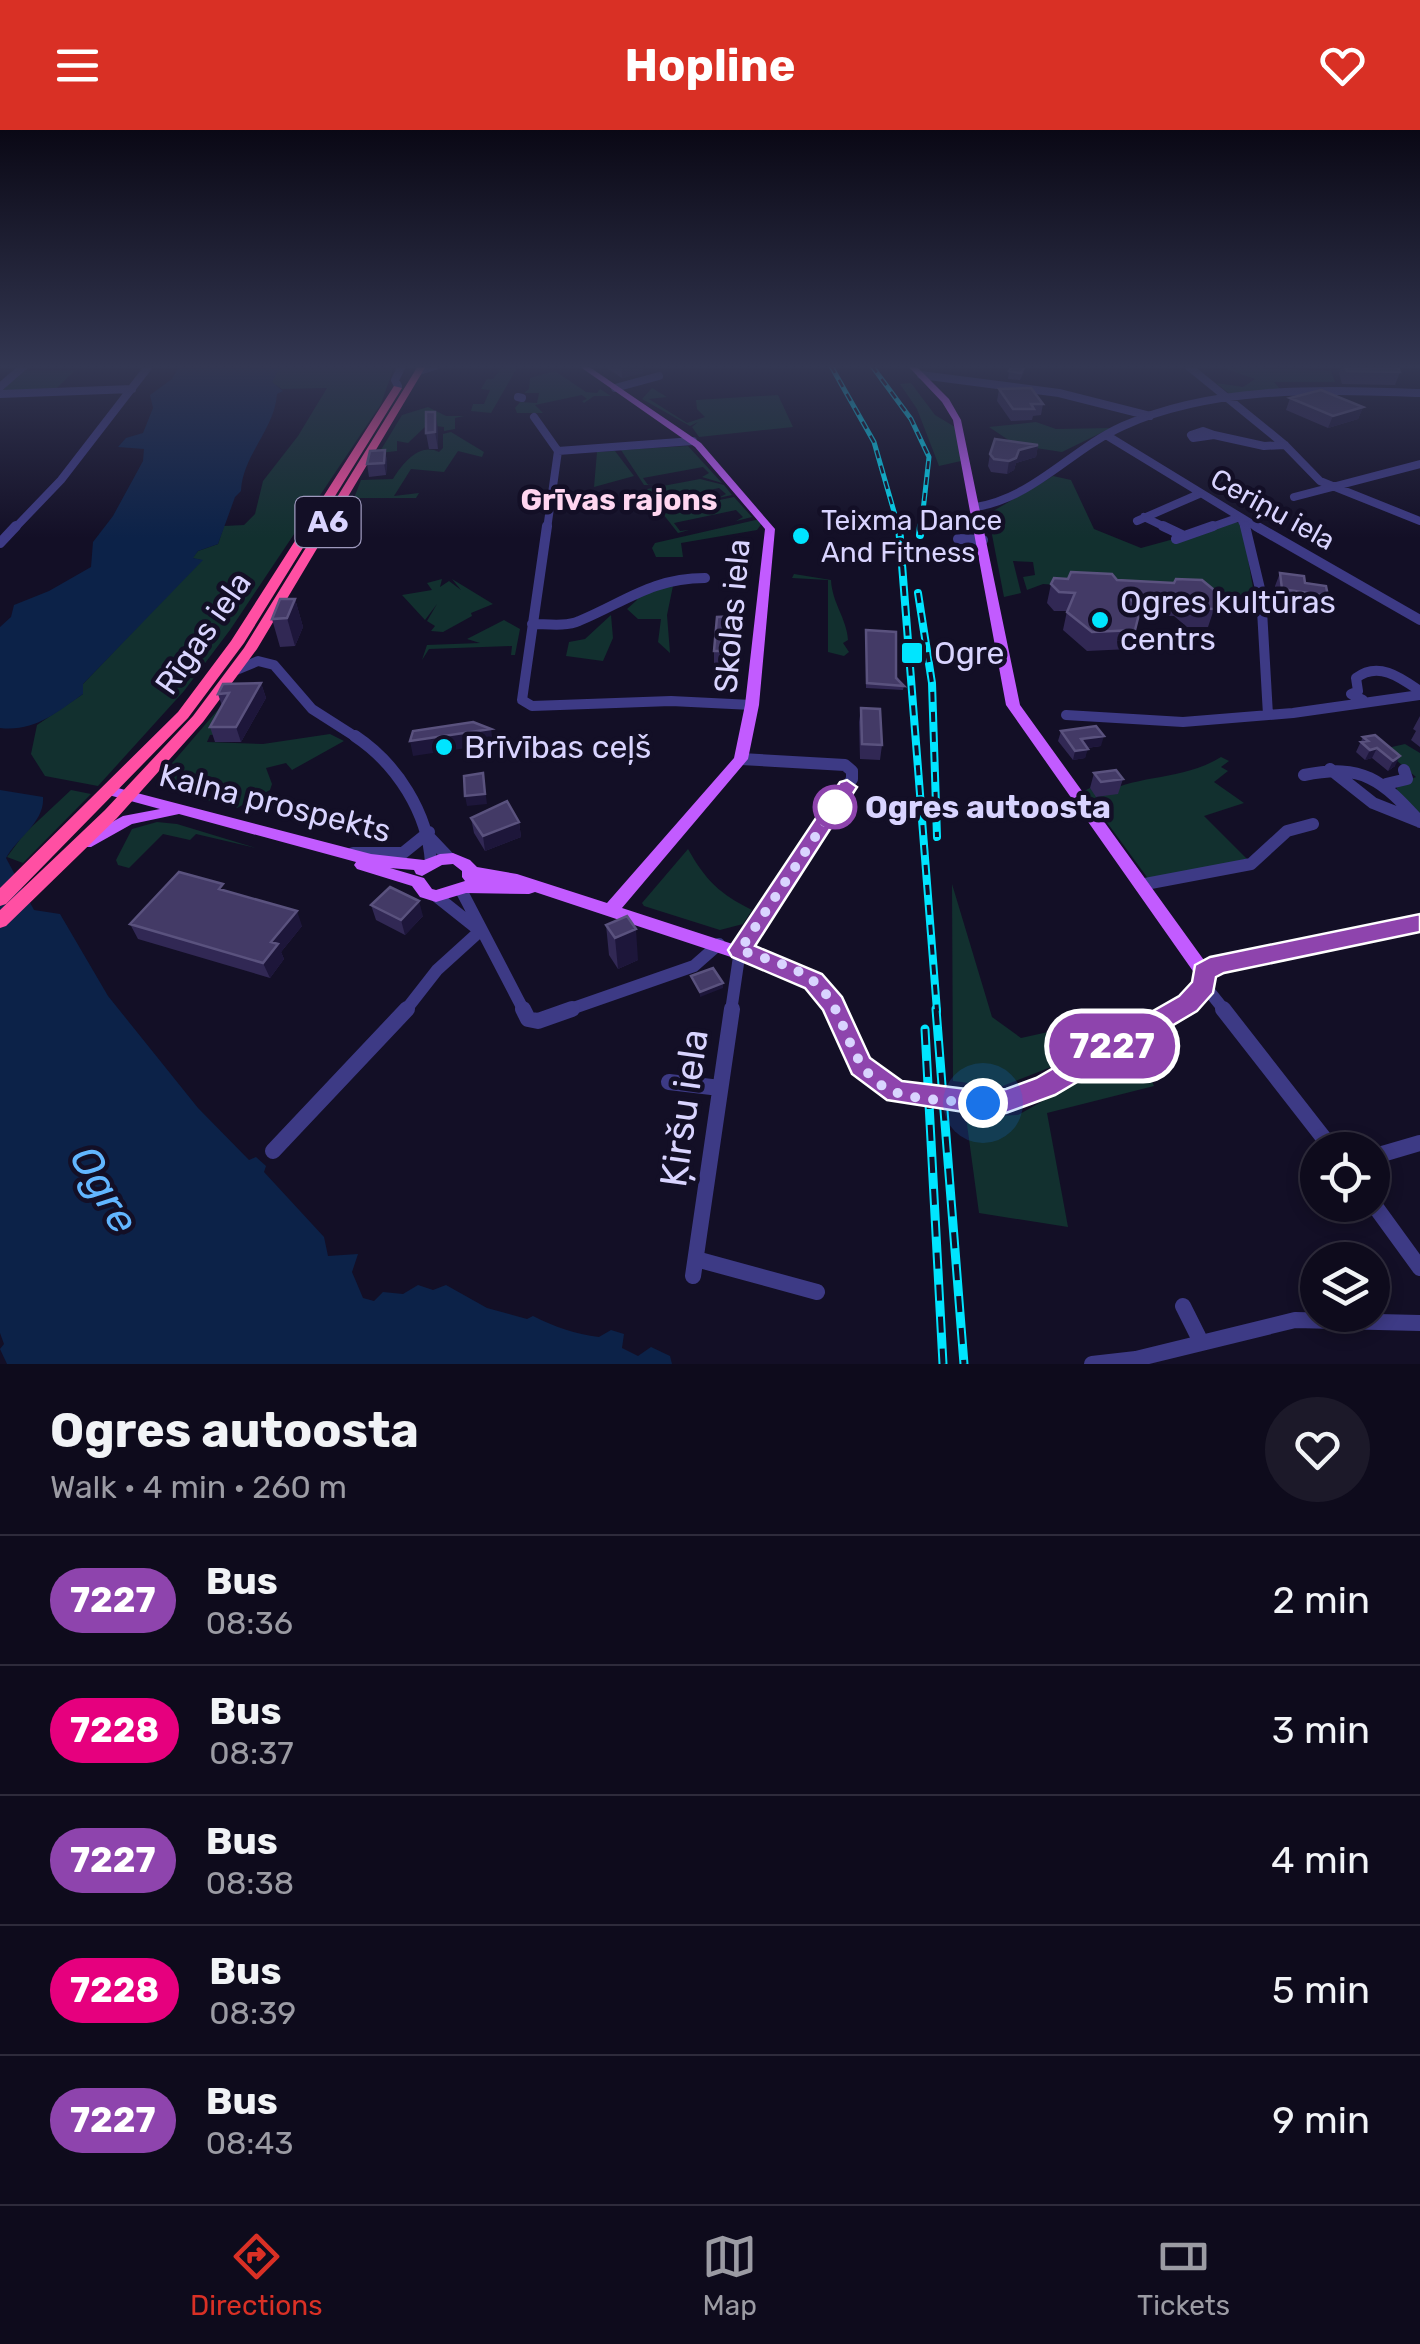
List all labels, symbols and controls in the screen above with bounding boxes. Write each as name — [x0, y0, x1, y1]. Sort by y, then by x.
icon: menu — [50, 38, 105, 93]
icon: heart — [1315, 38, 1370, 93]
text: Hopline — [625, 39, 795, 92]
street label: Ceriņu iela — [1205, 462, 1341, 557]
district label: Grīvas rajons — [520, 482, 718, 518]
road number: A6 — [296, 497, 360, 547]
place label: Teixma Dance And Fitness — [821, 504, 1002, 569]
marker: Teixma Dance And Fitness — [790, 525, 812, 547]
street label: Skolas iela — [706, 537, 758, 695]
street label: Rīgas iela — [147, 564, 259, 702]
place label: Ogres kultūras centrs — [1120, 583, 1336, 658]
marker: Ogres kultūras centrs — [1089, 609, 1111, 631]
place label: Ogre — [934, 634, 1005, 672]
marker: Ogre — [899, 640, 925, 666]
place label: Brīvības ceļš — [464, 728, 651, 766]
marker: Brīvības ceļš — [433, 736, 455, 758]
street label: Kalna prospekts — [155, 756, 395, 850]
marker: Ogres autoosta — [814, 786, 856, 828]
place label: Ogres autoosta — [865, 788, 1111, 826]
line badge: 7227 — [1042, 1014, 1182, 1078]
text: 7227 — [1069, 1025, 1155, 1067]
street label: Ķiršu iela — [650, 1026, 718, 1190]
your location — [958, 1078, 1008, 1128]
map controls — [1300, 1132, 1390, 1332]
button: locate — [1300, 1132, 1390, 1222]
water label: Ogre — [59, 1137, 149, 1242]
button: layers — [1300, 1242, 1390, 1332]
button: heart — [1265, 1397, 1370, 1502]
text: Ogres autoosta — [50, 1402, 419, 1459]
text: Walk · 4 min · 260 m — [50, 1468, 347, 1506]
text: Bus — [206, 1558, 278, 1604]
text: 2 min — [1272, 1577, 1370, 1623]
text: 7227 — [70, 1579, 156, 1621]
text: 08:36 — [206, 1604, 293, 1642]
text: Bus — [209, 1688, 281, 1734]
text: 3 min — [1272, 1707, 1370, 1753]
text: 7228 — [70, 1709, 159, 1751]
text: 08:37 — [209, 1734, 294, 1772]
text: Bus — [206, 1818, 278, 1864]
text: 4 min — [1271, 1837, 1370, 1883]
text: 7227 — [70, 1839, 156, 1881]
text: 08:38 — [206, 1864, 294, 1902]
text: Bus — [209, 1948, 281, 1994]
text: 5 min — [1272, 1967, 1370, 2013]
text: 7228 — [70, 1969, 159, 2011]
text: 08:39 — [209, 1994, 296, 2032]
text: Bus — [206, 2078, 278, 2124]
text: 9 min — [1272, 2097, 1370, 2143]
text: 7227 — [70, 2099, 156, 2141]
text: 08:43 — [206, 2124, 294, 2162]
tab: Directions — [190, 2229, 323, 2322]
tab: Map — [702, 2229, 757, 2322]
tab: Tickets — [1137, 2229, 1230, 2322]

